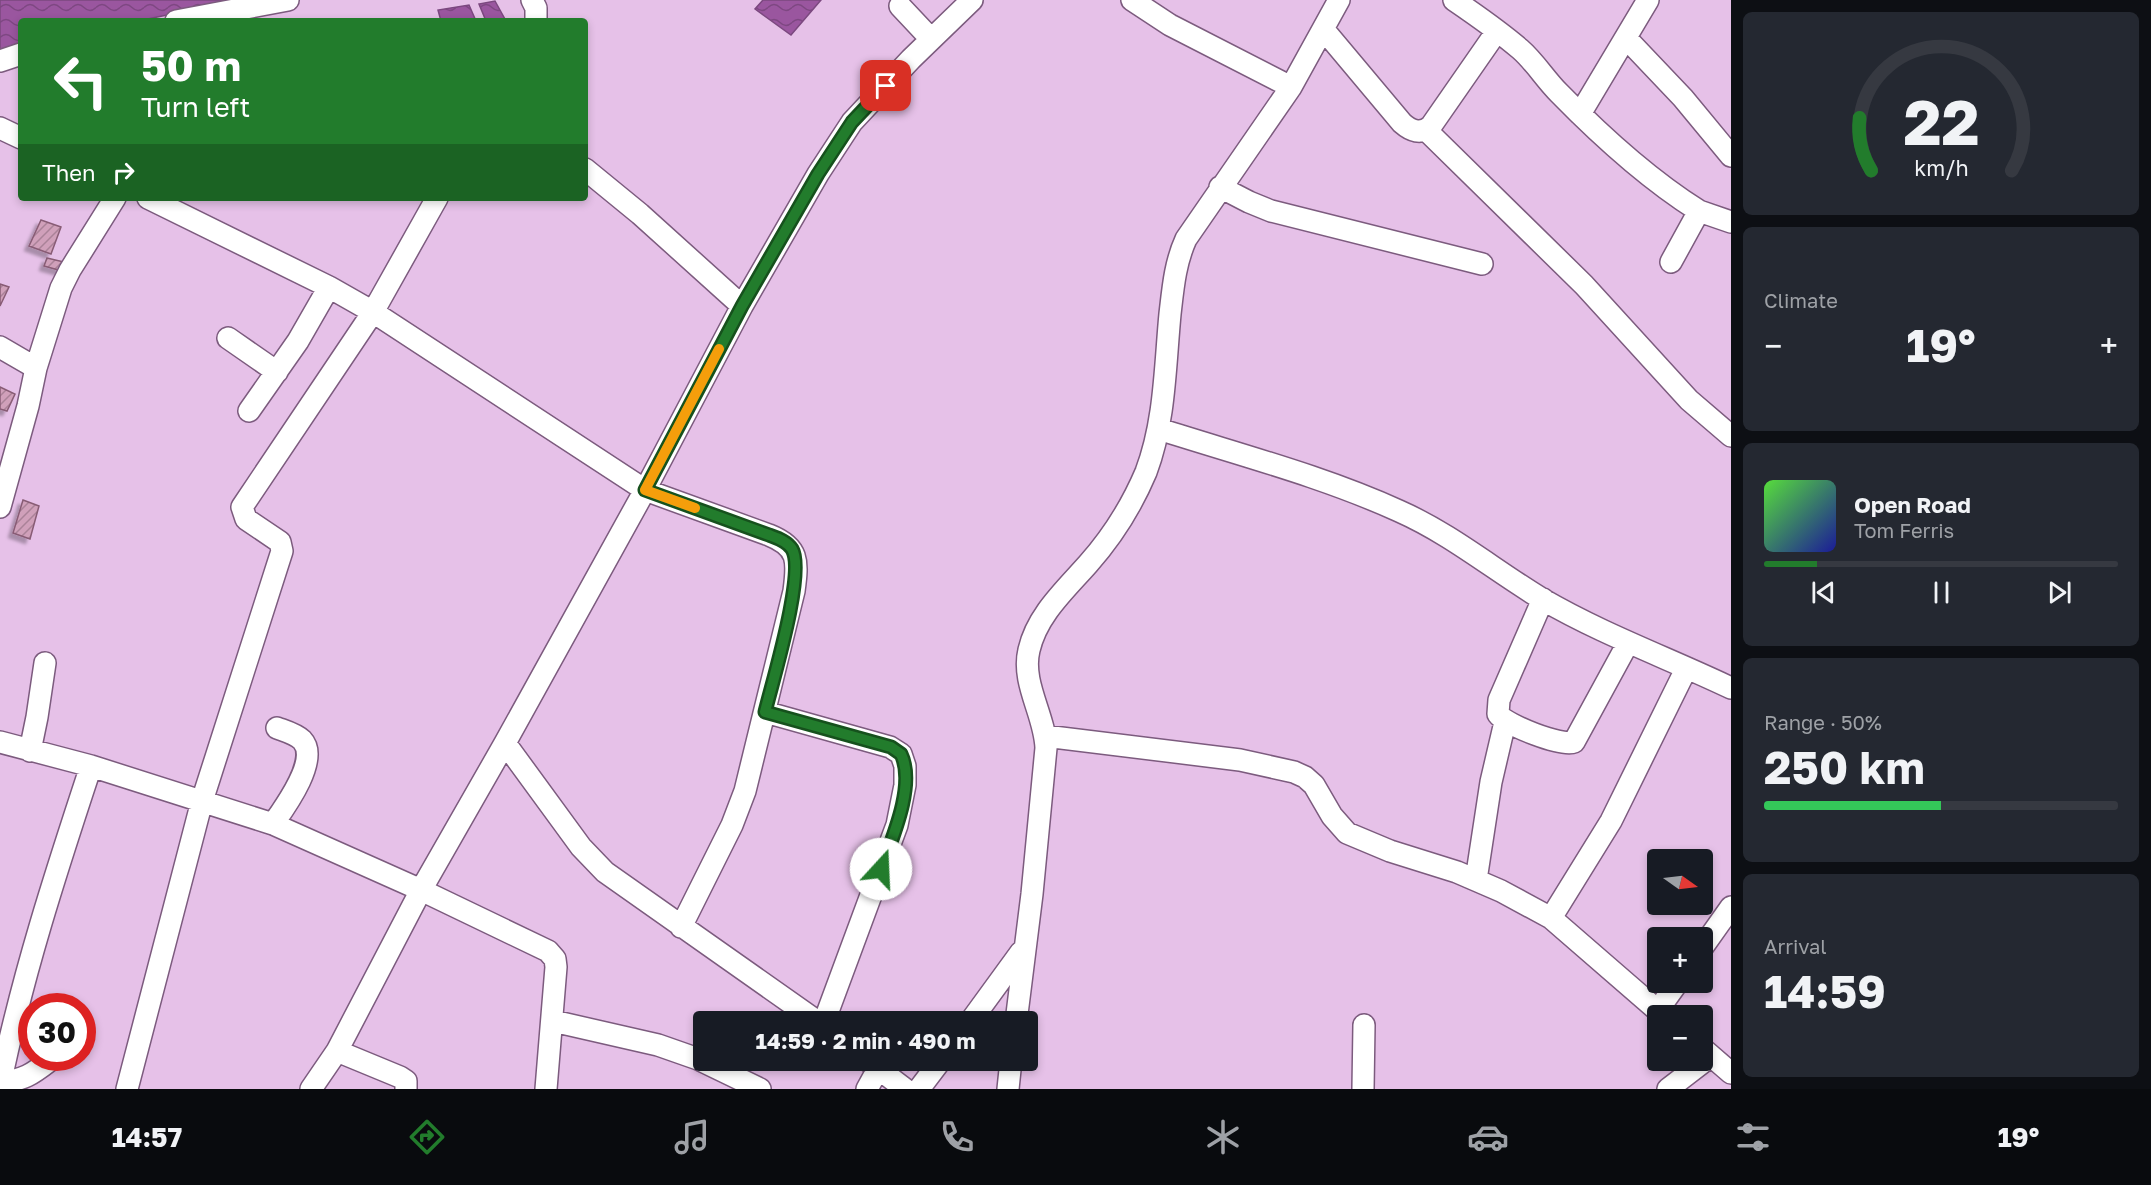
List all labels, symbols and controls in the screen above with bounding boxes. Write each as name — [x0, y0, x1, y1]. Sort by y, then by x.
text: 50 m — [141, 40, 241, 90]
icon: left — [42, 42, 120, 120]
pin — [860, 60, 911, 111]
icon: arrive — [869, 69, 902, 102]
text: 22 — [1903, 84, 1979, 159]
text: Turn left — [141, 91, 250, 123]
text: km/h — [1914, 155, 1968, 181]
icon: right — [107, 156, 140, 189]
text: Then — [42, 159, 95, 186]
text: Climate — [1764, 288, 1838, 312]
text: 19° — [1906, 318, 1976, 372]
text: − — [1764, 326, 1782, 365]
text: + — [2100, 326, 2118, 365]
text: Open Road — [1854, 491, 1971, 518]
text: Tom Ferris — [1854, 518, 1954, 542]
icon: previous — [1807, 576, 1840, 609]
icon: pause — [1925, 576, 1958, 609]
icon: next — [2043, 576, 2076, 609]
text: Range · 50% — [1764, 710, 1882, 734]
text: 250 km — [1764, 740, 1925, 794]
position arrow — [849, 837, 913, 901]
north arrow — [1647, 849, 1713, 915]
map controls — [1647, 849, 1713, 1071]
button: + — [1647, 927, 1713, 993]
text: Arrival — [1764, 934, 1827, 958]
text: 14:59 — [1764, 964, 1886, 1018]
speed limit sign: 30 — [18, 993, 96, 1071]
button: − — [1647, 1005, 1713, 1071]
text: 14:59 · 2 min · 490 m — [756, 1027, 975, 1054]
icon: directions — [406, 1116, 448, 1158]
icon: music — [671, 1116, 713, 1158]
icon: phone — [936, 1116, 978, 1158]
icon: climate — [1202, 1116, 1244, 1158]
icon: car — [1467, 1116, 1509, 1158]
icon: filters — [1732, 1116, 1774, 1158]
text: 14:57 — [112, 1121, 182, 1153]
text: 19° — [1998, 1121, 2039, 1153]

